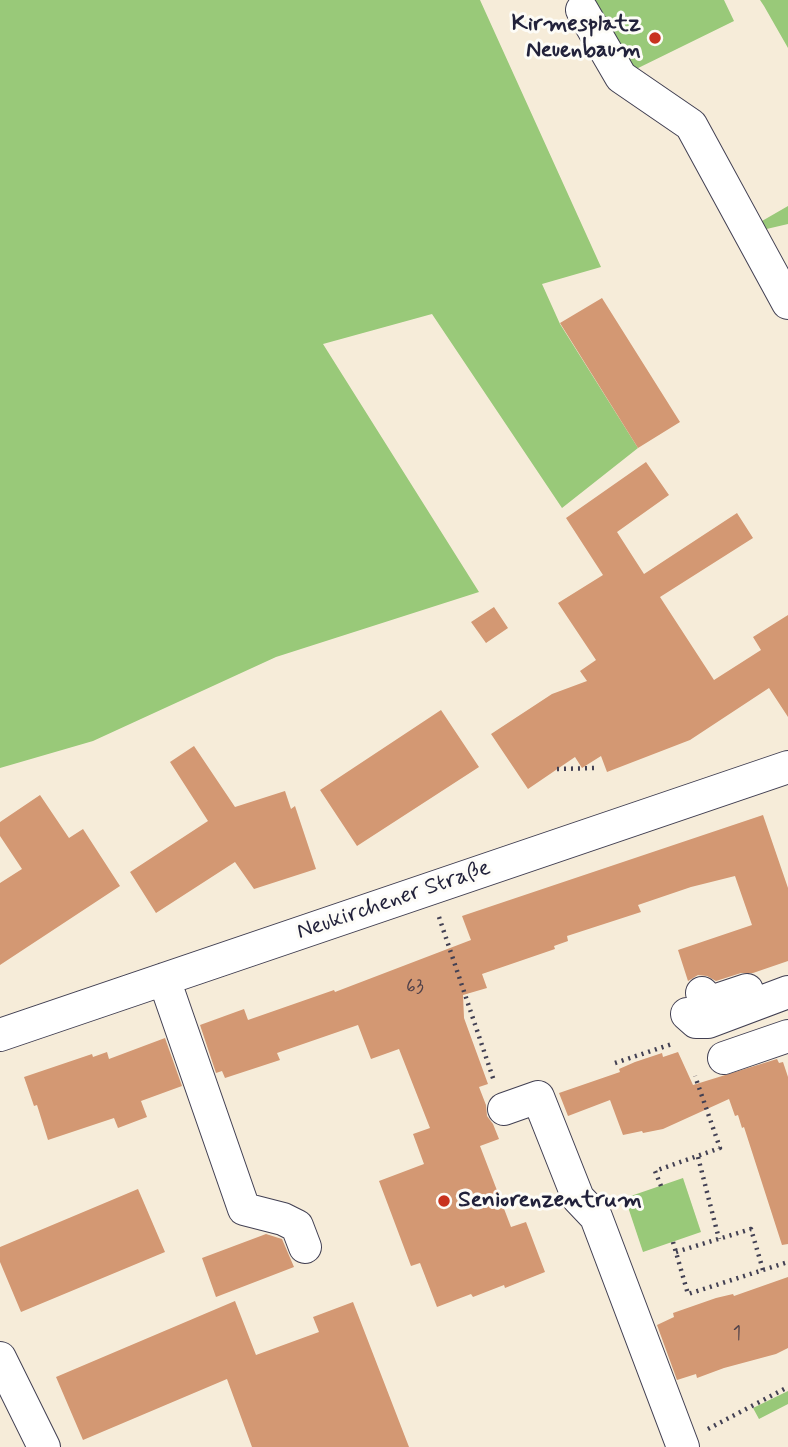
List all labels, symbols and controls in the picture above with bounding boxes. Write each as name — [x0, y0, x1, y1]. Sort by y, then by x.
place label: Kirmesplatz Neuenbaum — [511, 11, 641, 65]
marker: Kirmesplatz Neuenbaum — [647, 30, 663, 46]
street label: Neukirchener Straße — [294, 855, 494, 947]
house number: 63 — [406, 977, 424, 999]
place label: Seniorenzentrum — [458, 1187, 642, 1215]
marker: Seniorenzentrum — [436, 1193, 452, 1209]
house number: 1 — [733, 1324, 741, 1346]

